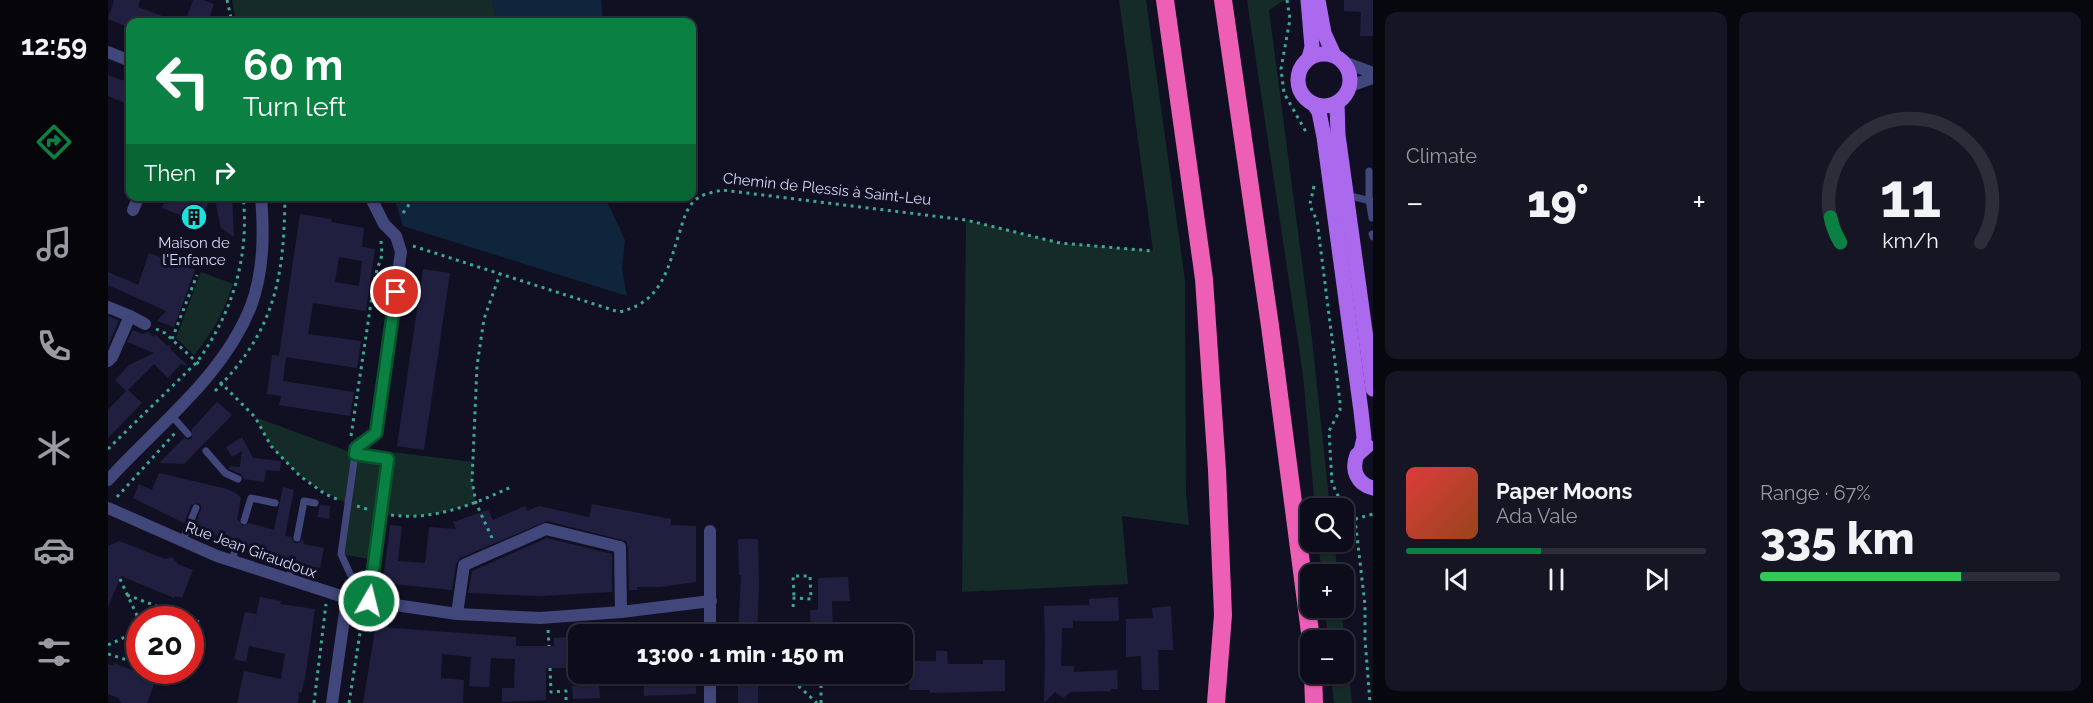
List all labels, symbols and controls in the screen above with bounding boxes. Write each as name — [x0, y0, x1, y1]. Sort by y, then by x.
text: 12:59 — [21, 30, 87, 61]
text: 60 m — [243, 41, 343, 90]
icon: left — [144, 42, 222, 120]
text: Turn left — [243, 91, 346, 122]
icon: directions — [33, 121, 75, 163]
text: Climate — [1406, 144, 1477, 168]
icon: right — [208, 156, 241, 189]
text: 11 — [1879, 158, 1941, 232]
text: Then — [144, 160, 196, 186]
street label: Chemin de Plessis à Saint-Leu — [722, 169, 932, 209]
text: 19° — [1527, 175, 1589, 228]
text: − — [1406, 183, 1424, 222]
text: + — [1692, 183, 1706, 222]
building icon: Maison de l'Enfance — [179, 202, 209, 232]
icon: music — [33, 223, 75, 265]
text: km/h — [1882, 228, 1938, 253]
place label: Maison de l'Enfance — [158, 234, 230, 269]
pin — [370, 266, 421, 317]
icon: arrive — [379, 275, 412, 308]
icon: phone — [33, 325, 75, 367]
icon: climate — [33, 427, 75, 469]
text: Paper Moons — [1496, 478, 1632, 504]
text: Range · 67% — [1760, 481, 1871, 505]
map controls — [1300, 498, 1354, 684]
button: search — [1300, 498, 1354, 552]
text: Ada Vale — [1496, 504, 1578, 528]
text: 335 km — [1760, 512, 1915, 565]
street label: Rue Jean Giraudoux — [183, 518, 320, 582]
icon: car — [33, 529, 75, 571]
icon: previous — [1440, 563, 1473, 596]
icon: pause — [1540, 563, 1573, 596]
icon: next — [1640, 563, 1673, 596]
button: + — [1300, 564, 1354, 618]
position arrow — [337, 569, 401, 633]
speed limit sign: 20 — [126, 606, 204, 684]
button: − — [1300, 630, 1354, 684]
icon: filters — [33, 631, 75, 673]
text: 13:00 · 1 min · 150 m — [637, 641, 844, 667]

